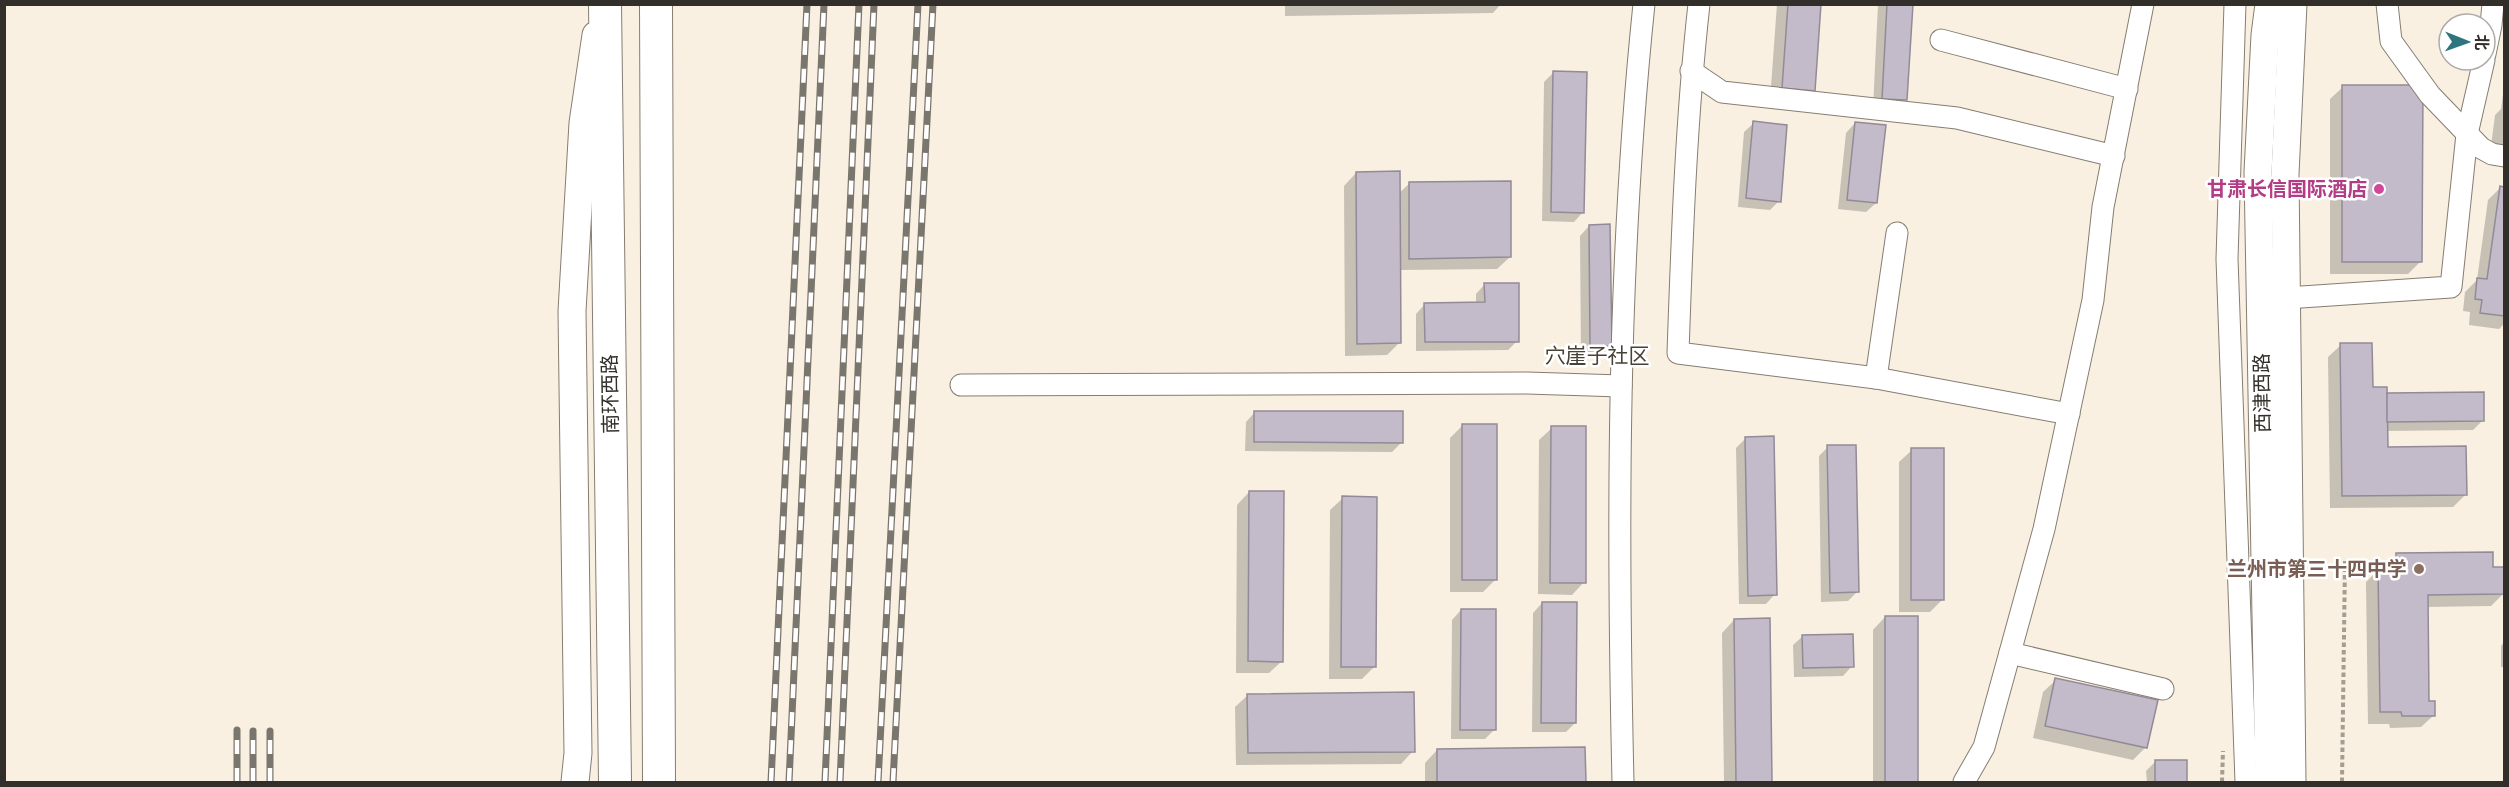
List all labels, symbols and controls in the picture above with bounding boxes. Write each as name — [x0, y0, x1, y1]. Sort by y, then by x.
north arrow — [2437, 12, 2497, 72]
text: 北 — [2469, 34, 2493, 50]
place label: 甘肃长信国际酒店 — [2207, 175, 2367, 205]
marker: 甘肃长信国际酒店 — [2372, 182, 2386, 196]
district label: 穴崖子社区 — [1545, 341, 1650, 373]
street label: 西津西路 — [2247, 353, 2279, 433]
street label: 南环西路 — [595, 354, 627, 434]
place label: 兰州市第三十四中学 — [2227, 555, 2407, 585]
marker: 兰州市第三十四中学 — [2412, 562, 2426, 576]

